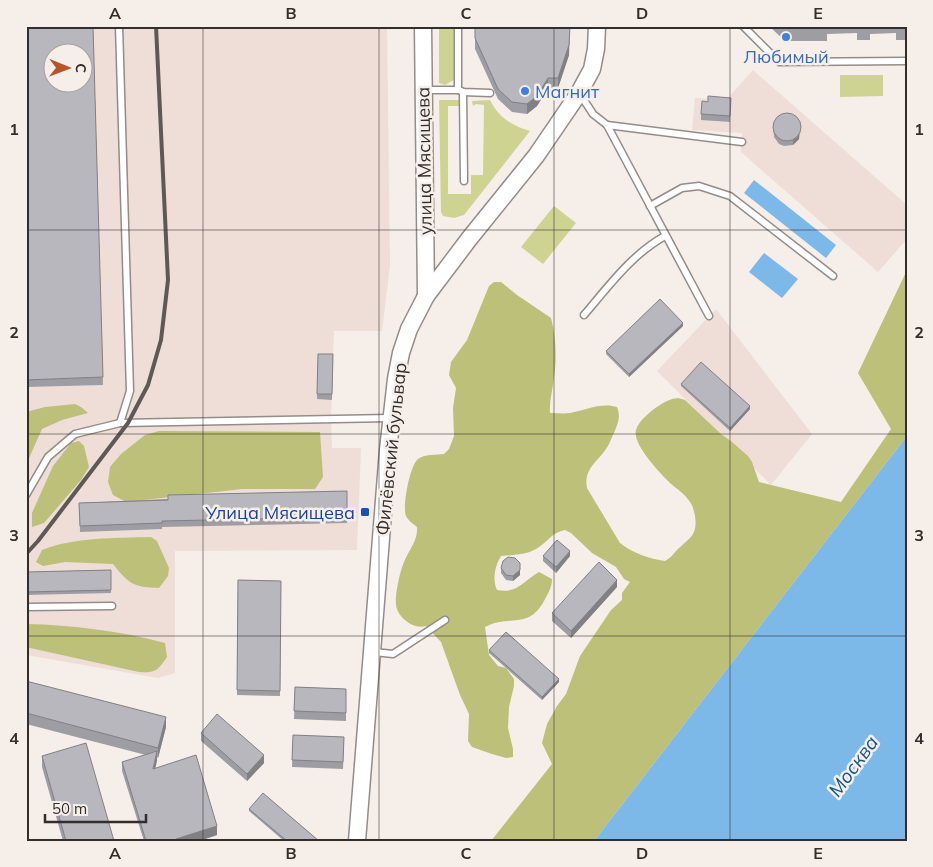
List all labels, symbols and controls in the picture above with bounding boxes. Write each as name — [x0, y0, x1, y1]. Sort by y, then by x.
text: A — [109, 3, 121, 23]
text: B — [285, 3, 297, 23]
text: C — [461, 3, 472, 23]
text: D — [636, 3, 648, 23]
text: E — [813, 3, 823, 23]
marker: Любимый — [780, 31, 792, 43]
north arrow — [42, 42, 92, 92]
place label: Любимый — [743, 45, 829, 68]
text: С — [72, 63, 90, 73]
place label: Магнит — [535, 80, 600, 103]
marker: Магнит — [519, 85, 531, 97]
street label: улица Мясищева — [411, 87, 437, 235]
text: 1 — [9, 119, 19, 139]
text: 1 — [914, 119, 924, 139]
text: 2 — [9, 322, 19, 342]
text: 2 — [914, 322, 924, 342]
street label: Филёвский бульвар — [370, 361, 412, 537]
place label: Улица Мясищева — [204, 501, 355, 524]
marker: Улица Мясищева — [359, 506, 371, 518]
text: 3 — [9, 525, 19, 545]
text: 3 — [914, 525, 924, 545]
text: 4 — [9, 728, 19, 748]
text: 4 — [914, 728, 924, 748]
water label: Москва — [823, 731, 883, 801]
scale bar — [45, 792, 146, 824]
text: 50 m — [52, 799, 87, 818]
text: A — [109, 843, 121, 863]
text: B — [285, 843, 297, 863]
text: C — [461, 843, 472, 863]
text: D — [636, 843, 648, 863]
text: E — [813, 843, 823, 863]

